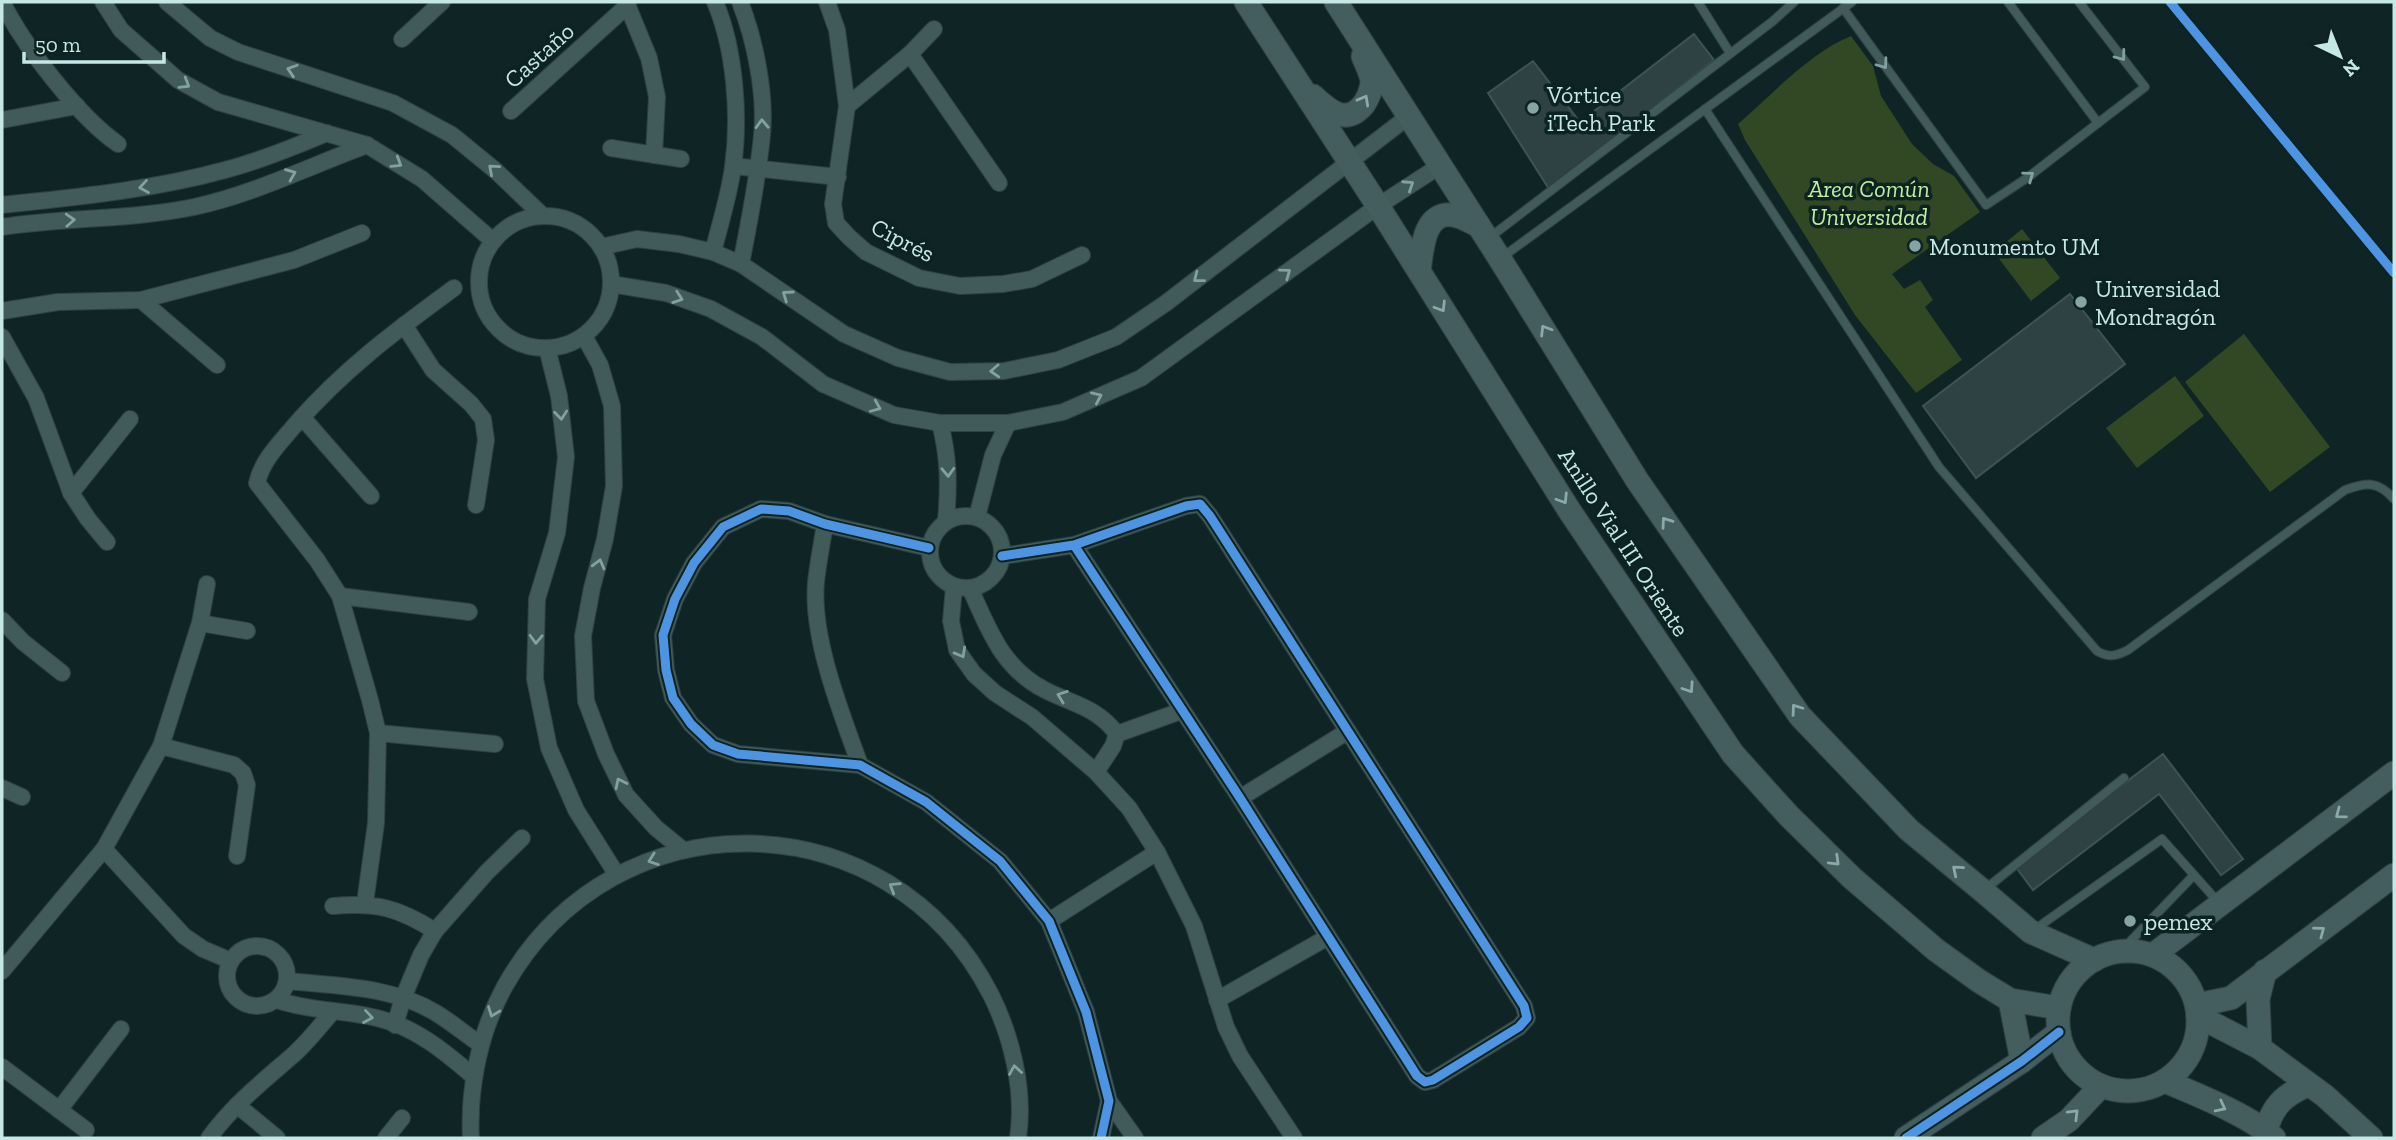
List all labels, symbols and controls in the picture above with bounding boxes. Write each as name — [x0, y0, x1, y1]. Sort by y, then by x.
street label: Castaño — [498, 16, 580, 94]
scale bar — [24, 21, 164, 65]
north arrow — [2305, 21, 2375, 91]
text: 50 m — [35, 32, 81, 57]
one-way arrow — [2112, 48, 2125, 61]
text: N — [2338, 55, 2364, 81]
one-way arrow — [1875, 56, 1887, 69]
one-way arrow — [286, 63, 298, 78]
one-way arrow — [178, 75, 191, 88]
place label: Vórtice iTech Park — [1546, 80, 1656, 137]
one-way arrow — [1356, 95, 1369, 108]
marker: Vórtice iTech Park — [1525, 100, 1541, 116]
one-way arrow — [754, 119, 769, 130]
one-way arrow — [389, 155, 402, 168]
one-way arrow — [489, 165, 502, 177]
one-way arrow — [284, 168, 296, 182]
one-way arrow — [2021, 172, 2034, 184]
park label: Area Común Universidad — [1807, 174, 1930, 231]
one-way arrow — [139, 179, 150, 194]
one-way arrow — [1402, 180, 1415, 193]
street label: Ciprés — [866, 212, 940, 268]
one-way arrow — [64, 213, 75, 228]
place label: Monumento UM — [1929, 232, 2100, 261]
marker: Monumento UM — [1907, 238, 1923, 254]
one-way arrow — [1278, 268, 1291, 281]
one-way arrow — [1193, 270, 1206, 283]
place label: Universidad Mondragón — [2095, 274, 2220, 331]
one-way arrow — [671, 290, 683, 304]
one-way arrow — [782, 291, 795, 303]
marker: Universidad Mondragón — [2073, 294, 2089, 310]
one-way arrow — [1433, 299, 1446, 312]
one-way arrow — [1540, 325, 1553, 338]
one-way arrow — [990, 364, 1001, 379]
one-way arrow — [1090, 392, 1102, 406]
one-way arrow — [869, 398, 881, 412]
one-way arrow — [554, 409, 569, 421]
street label: Anillo Vial III Oriente — [1552, 442, 1696, 642]
one-way arrow — [941, 466, 956, 477]
one-way arrow — [1554, 491, 1567, 504]
one-way arrow — [1661, 517, 1674, 530]
one-way arrow — [591, 558, 605, 570]
one-way arrow — [528, 634, 544, 645]
one-way arrow — [953, 645, 966, 658]
one-way arrow — [1681, 680, 1693, 693]
one-way arrow — [1056, 690, 1068, 704]
one-way arrow — [1792, 704, 1804, 717]
one-way arrow — [614, 778, 628, 790]
one-way arrow — [2335, 806, 2348, 819]
one-way arrow — [647, 852, 659, 866]
one-way arrow — [1827, 853, 1840, 866]
one-way arrow — [1952, 865, 1964, 878]
one-way arrow — [888, 882, 901, 895]
place label: pemex — [2144, 907, 2213, 936]
marker: pemex — [2122, 913, 2138, 929]
one-way arrow — [2312, 926, 2325, 939]
one-way arrow — [487, 1005, 501, 1017]
one-way arrow — [362, 1009, 373, 1024]
one-way arrow — [1008, 1064, 1023, 1076]
one-way arrow — [2214, 1099, 2226, 1113]
one-way arrow — [2065, 1110, 2078, 1123]

